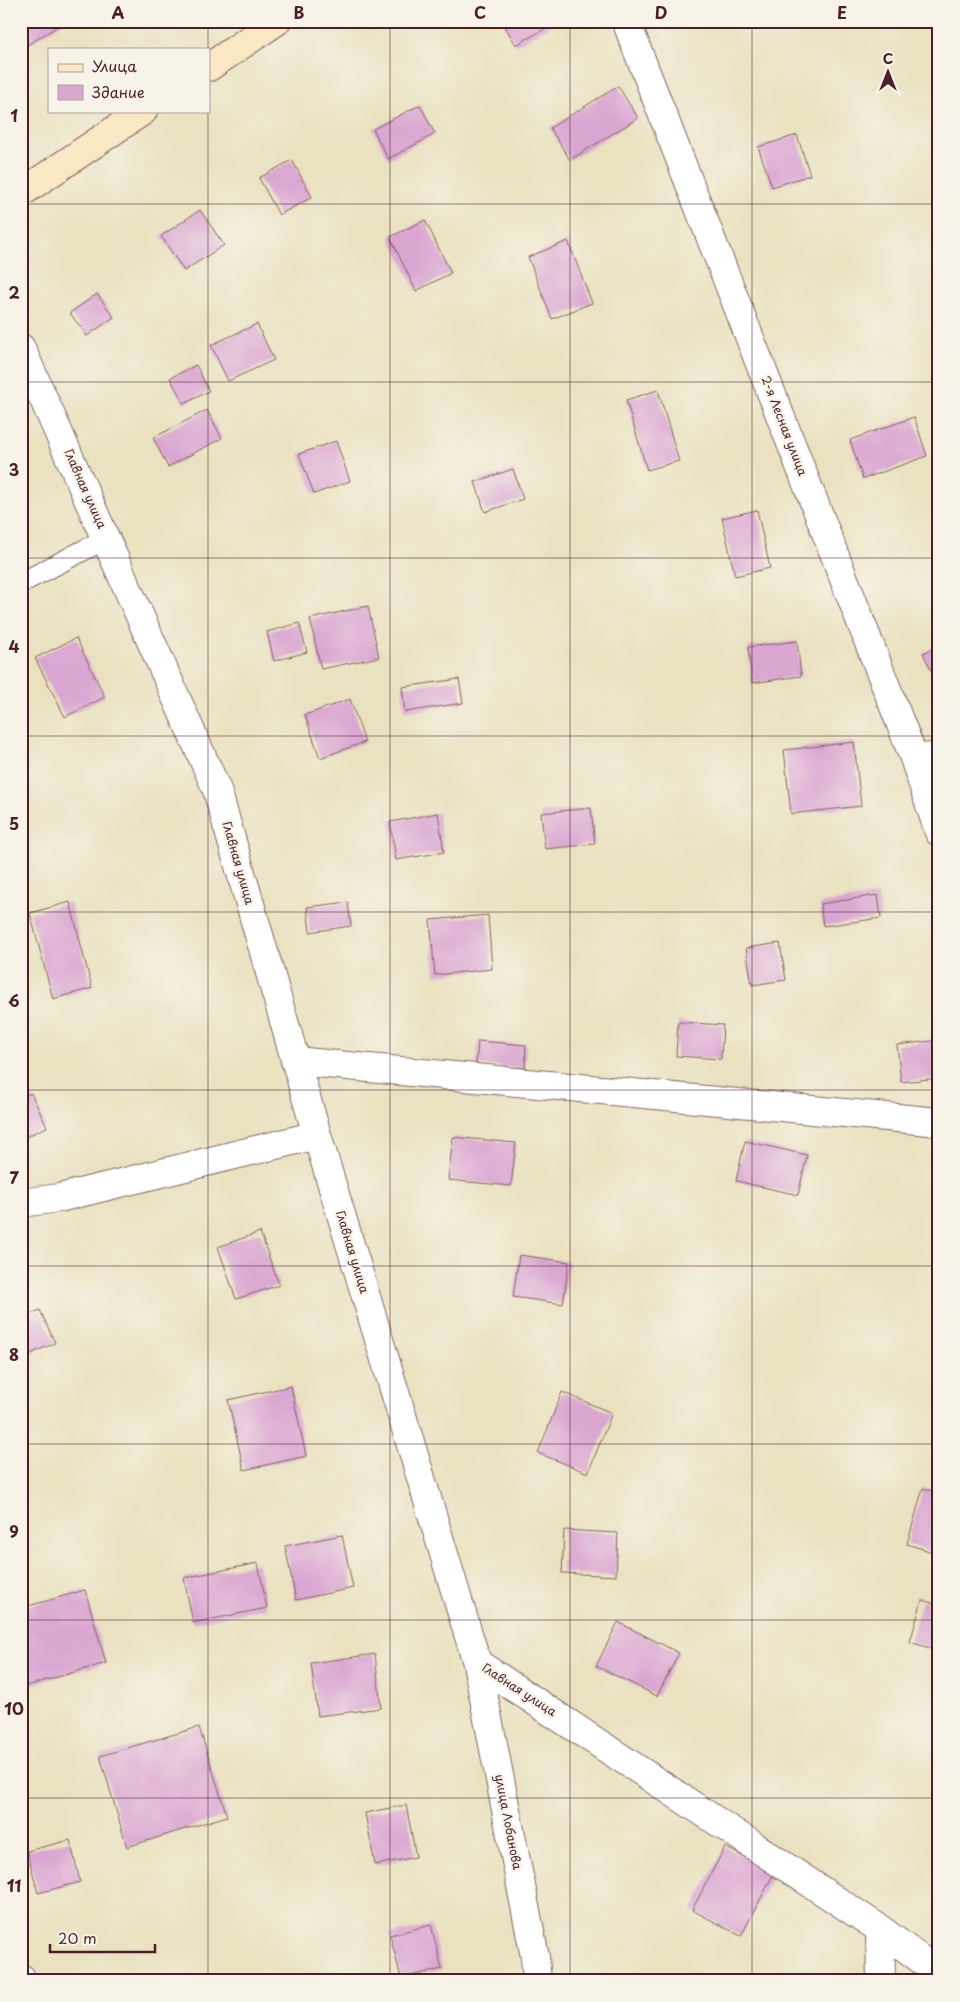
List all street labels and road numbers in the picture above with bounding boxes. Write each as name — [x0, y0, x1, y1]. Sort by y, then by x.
street label: 2-я Лесная улица — [758, 373, 812, 479]
street label: Главная улица — [60, 446, 112, 532]
street label: Главная улица — [219, 819, 260, 907]
street label: Главная улица — [332, 1208, 374, 1296]
street label: Главная улица — [479, 1658, 561, 1720]
street label: улица Лобанова — [491, 1772, 527, 1872]

